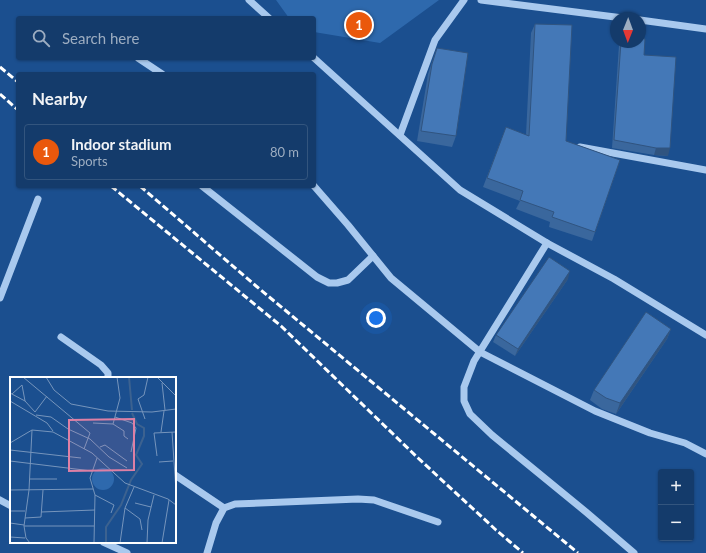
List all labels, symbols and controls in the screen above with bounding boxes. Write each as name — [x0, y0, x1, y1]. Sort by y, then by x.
pin: 1 — [346, 10, 372, 40]
north arrow — [610, 12, 646, 48]
search box — [16, 16, 316, 60]
icon: search — [30, 27, 52, 49]
text: Search here — [62, 29, 139, 47]
text: Nearby — [32, 88, 87, 109]
text: Indoor stadium — [71, 135, 172, 153]
text: 1 — [42, 144, 50, 160]
text: 80 m — [270, 144, 299, 160]
text: Sports — [71, 153, 108, 169]
your location — [366, 308, 386, 328]
inset map — [10, 377, 176, 543]
map controls — [658, 469, 694, 541]
button: + — [658, 469, 694, 505]
button: − — [658, 505, 694, 541]

